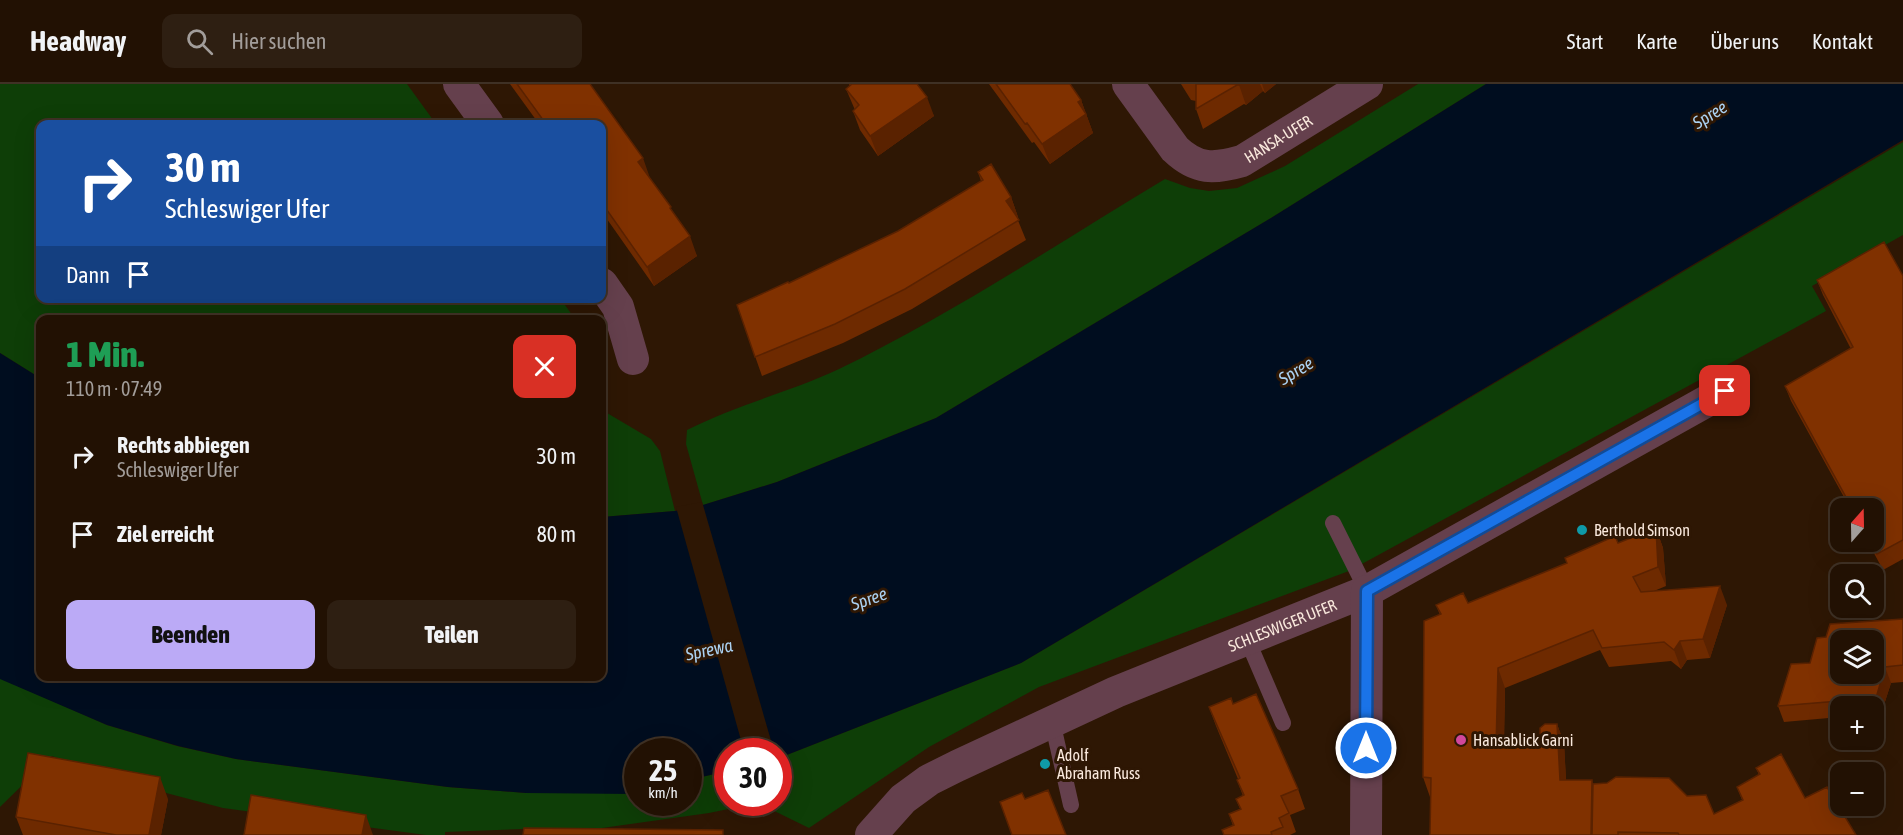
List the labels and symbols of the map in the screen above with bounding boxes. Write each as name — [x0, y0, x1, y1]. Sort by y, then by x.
water label: Spree — [1688, 96, 1731, 134]
street label: HANSA-UFER — [1241, 111, 1315, 166]
water label: Spree — [1274, 352, 1317, 390]
pin — [1699, 365, 1750, 416]
north arrow — [1830, 498, 1884, 552]
place label: Berthold Simson — [1594, 521, 1690, 539]
marker: Berthold Simson — [1575, 523, 1589, 537]
water label: Spree — [847, 583, 890, 615]
street label: SCHLESWIGER UFER — [1225, 595, 1339, 655]
water label: Sprewa — [682, 634, 735, 665]
position arrow — [1334, 716, 1398, 780]
place label: Hansablick Garni — [1473, 731, 1573, 749]
marker: Hansablick Garni — [1454, 733, 1468, 747]
speed limit sign: 30 — [714, 738, 792, 816]
place label: Adolf Abraham Russ — [1057, 746, 1141, 782]
marker: Adolf Abraham Russ — [1038, 757, 1052, 771]

